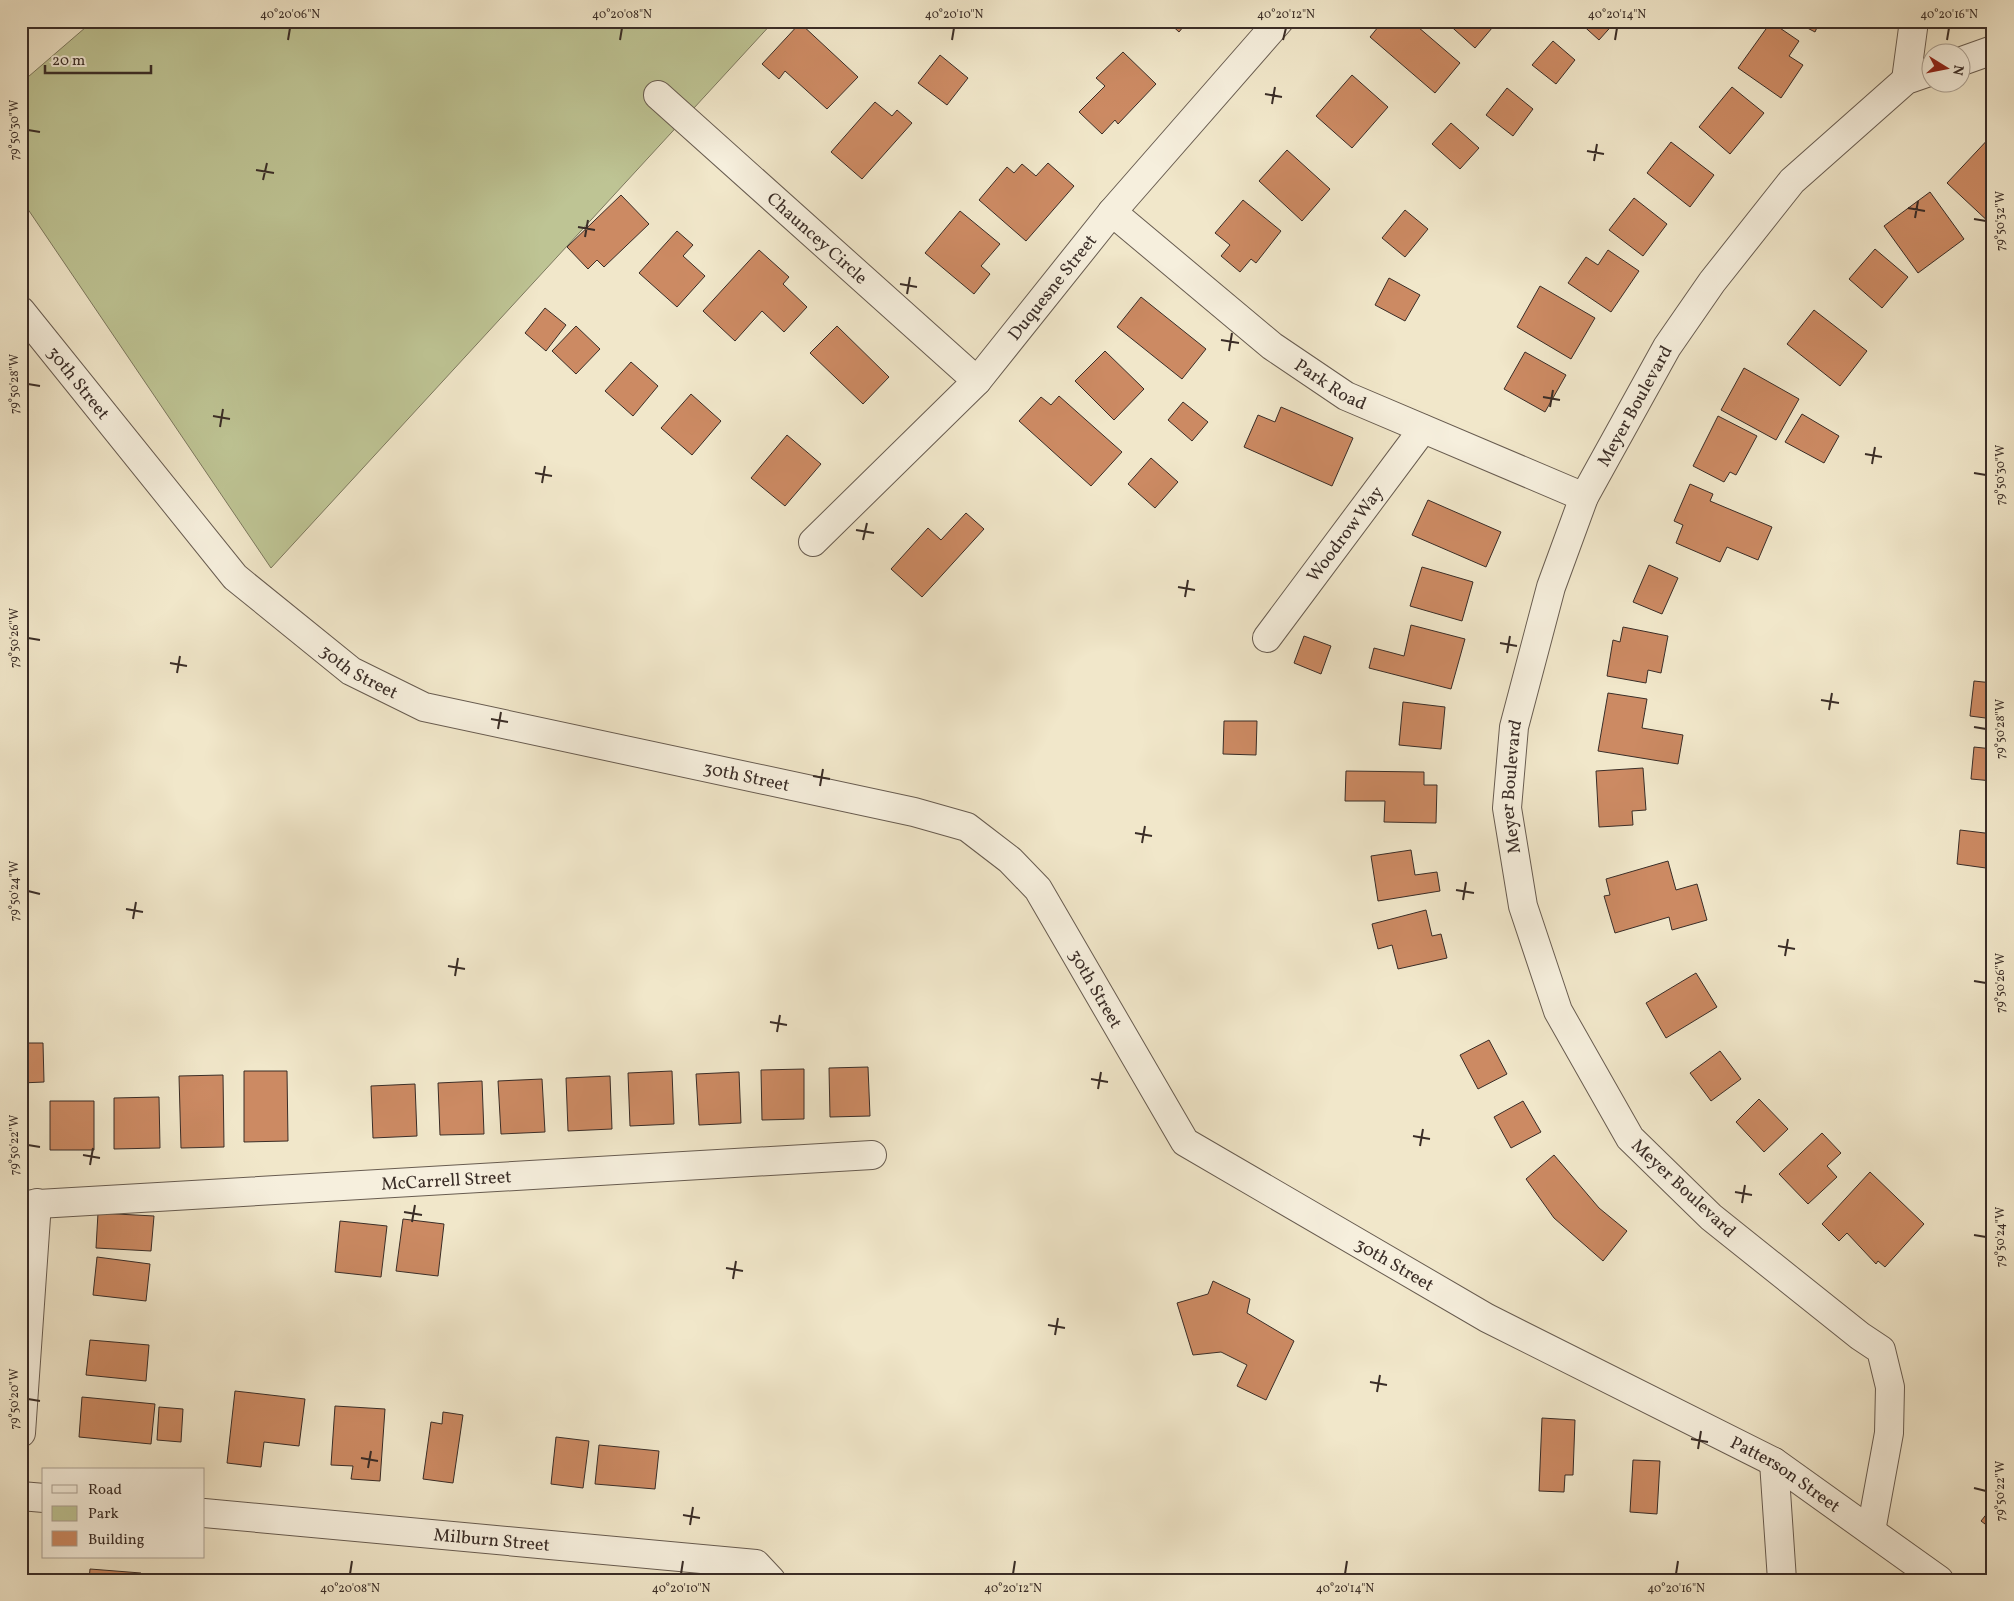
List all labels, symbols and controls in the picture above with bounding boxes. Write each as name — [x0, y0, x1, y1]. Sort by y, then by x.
text: 40°20'06"N — [260, 7, 320, 23]
text: 40°20'08"N — [592, 7, 652, 23]
text: 40°20'10"N — [925, 7, 983, 23]
text: 40°20'12"N — [1257, 7, 1315, 23]
text: 40°20'14"N — [1588, 7, 1646, 23]
text: 40°20'16"N — [1920, 7, 1978, 23]
scale bar — [45, 42, 151, 74]
north arrow — [1922, 42, 1972, 92]
text: 20 m — [52, 51, 85, 72]
text: N — [1947, 63, 1968, 77]
text: 79°50'30"W — [7, 100, 23, 160]
street label: Chauncey Circle — [760, 187, 872, 291]
text: 79°50'32"W — [1993, 191, 2009, 251]
street label: Duquesne Street — [1003, 230, 1103, 347]
street label: Meyer Boulevard — [1592, 341, 1679, 472]
street label: 30th Street — [40, 342, 115, 426]
text: 79°50'28"W — [7, 354, 23, 414]
street label: Park Road — [1289, 354, 1370, 417]
text: 79°50'30"W — [1993, 445, 2009, 505]
street label: Woodrow Way — [1302, 481, 1390, 588]
text: 79°50'26"W — [7, 608, 23, 668]
street label: 30th Street — [314, 639, 402, 706]
text: 79°50'28"W — [1993, 699, 2009, 759]
street label: Meyer Boulevard — [1496, 717, 1529, 855]
street label: 30th Street — [701, 756, 792, 799]
text: 79°50'24"W — [7, 861, 23, 921]
street label: 30th Street — [1062, 945, 1127, 1034]
text: 79°50'26"W — [1993, 953, 2009, 1013]
text: 79°50'22"W — [7, 1115, 23, 1175]
street label: Meyer Boulevard — [1625, 1134, 1741, 1244]
street label: McCarrell Street — [381, 1165, 512, 1198]
text: 79°50'24"W — [1993, 1207, 2009, 1267]
street label: 30th Street — [1350, 1233, 1438, 1298]
text: 79°50'20"W — [7, 1369, 23, 1430]
street label: Patterson Street — [1725, 1431, 1845, 1519]
text: 79°50'22"W — [1993, 1461, 2009, 1521]
legend — [42, 1468, 205, 1558]
text: Road — [88, 1480, 122, 1501]
text: Park — [88, 1504, 119, 1525]
street label: Milburn Street — [432, 1523, 551, 1559]
text: Building — [88, 1530, 145, 1551]
text: 40°20'08"N — [320, 1581, 380, 1597]
text: 40°20'10"N — [652, 1581, 710, 1597]
text: 40°20'12"N — [984, 1581, 1042, 1597]
text: 40°20'14"N — [1316, 1581, 1374, 1597]
text: 40°20'16"N — [1647, 1581, 1705, 1597]

